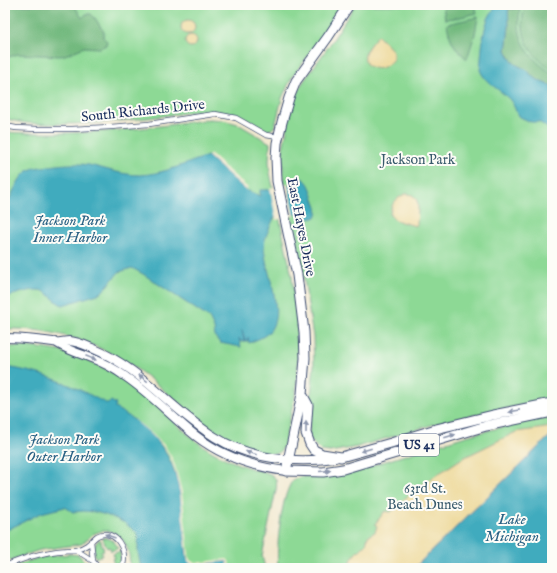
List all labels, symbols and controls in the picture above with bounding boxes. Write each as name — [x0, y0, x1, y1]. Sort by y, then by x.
street label: South Richards Drive — [80, 95, 206, 126]
park label: Jackson Park — [379, 151, 456, 169]
street label: East Hayes Drive — [283, 176, 320, 278]
water label: Jackson Park Inner Harbor — [32, 211, 108, 247]
one-way arrow — [85, 355, 96, 361]
one-way arrow — [137, 374, 148, 382]
one-way arrow — [508, 408, 520, 414]
one-way arrow — [303, 420, 309, 433]
water label: Jackson Park Outer Harbor — [27, 430, 102, 466]
one-way arrow — [444, 433, 456, 439]
road number: US 41 — [399, 434, 439, 456]
one-way arrow — [360, 447, 372, 453]
one-way arrow — [244, 449, 256, 455]
one-way arrow — [319, 468, 331, 475]
park label: 63rd St. Beach Dunes — [387, 480, 463, 514]
water label: Lake Michigan — [485, 510, 539, 547]
one-way arrow — [103, 533, 115, 539]

